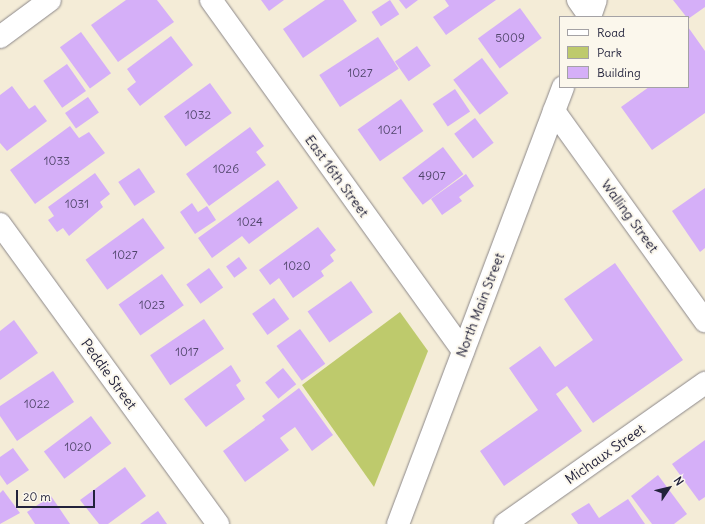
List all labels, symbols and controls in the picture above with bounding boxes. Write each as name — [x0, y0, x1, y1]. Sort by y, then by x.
legend — [559, 16, 689, 88]
text: Road — [597, 25, 625, 40]
house number: 5009 — [495, 31, 525, 45]
text: Park — [597, 45, 622, 60]
text: Building — [597, 65, 641, 80]
house number: 1027 — [347, 66, 373, 80]
house number: 1032 — [185, 108, 211, 122]
house number: 1021 — [378, 123, 402, 137]
street label: East 16th Street — [302, 132, 372, 220]
house number: 1033 — [44, 154, 70, 168]
house number: 1026 — [213, 162, 239, 176]
house number: 4907 — [418, 169, 446, 183]
street label: Walling Street — [598, 176, 662, 256]
house number: 1031 — [65, 197, 89, 211]
house number: 1024 — [237, 215, 263, 229]
house number: 1027 — [112, 248, 138, 262]
street label: North Main Street — [452, 250, 508, 360]
house number: 1020 — [283, 259, 311, 273]
house number: 1023 — [139, 298, 165, 312]
street label: Peddie Street — [78, 335, 140, 413]
house number: 1017 — [175, 345, 199, 359]
house number: 1022 — [24, 397, 50, 411]
street label: Michaux Street — [562, 420, 648, 488]
house number: 1020 — [64, 440, 92, 454]
north arrow — [649, 468, 689, 508]
text: N — [671, 474, 687, 488]
scale bar — [18, 482, 97, 508]
text: 20 m — [23, 489, 51, 504]

